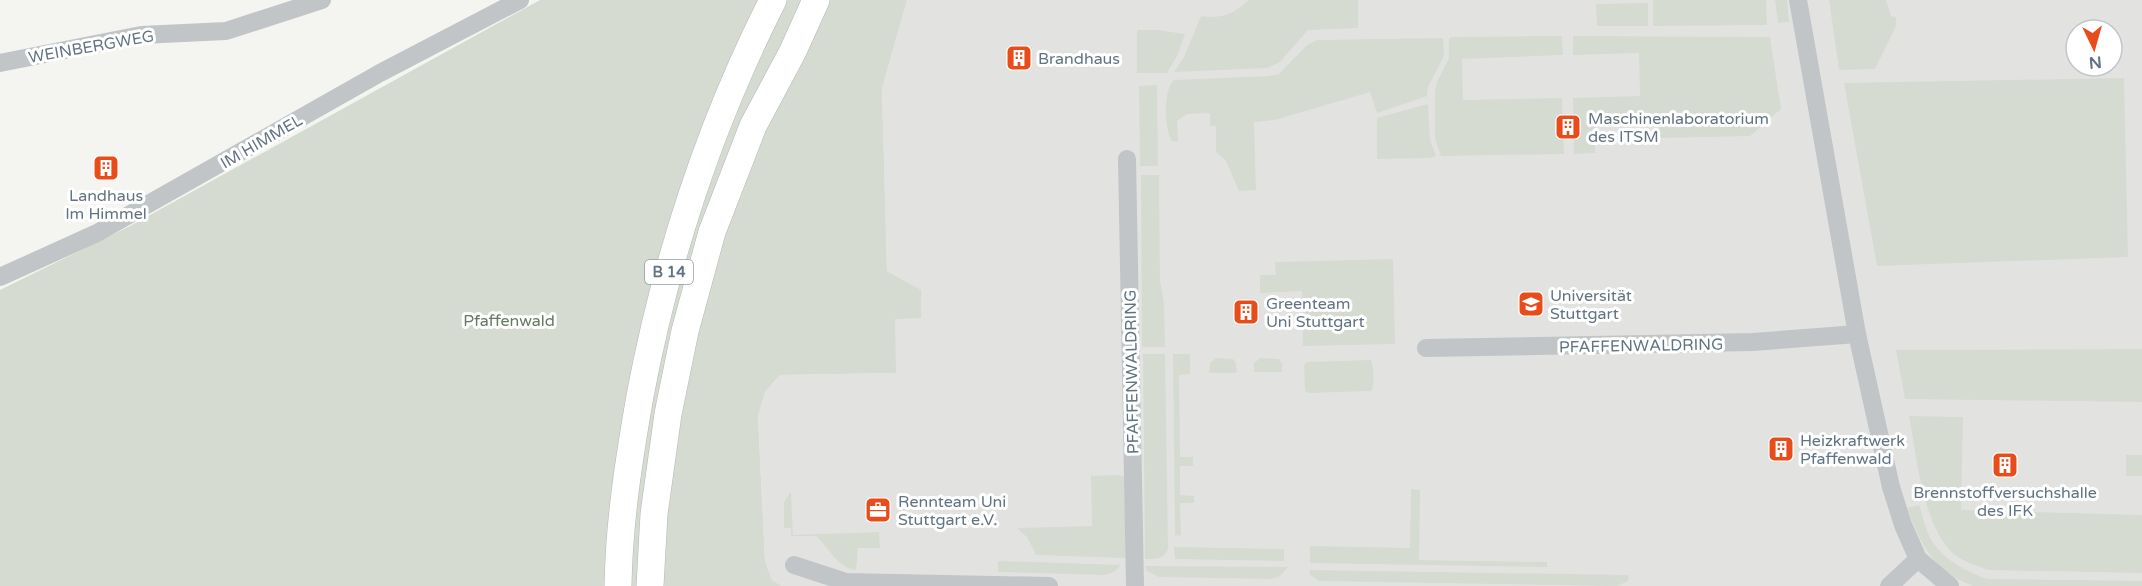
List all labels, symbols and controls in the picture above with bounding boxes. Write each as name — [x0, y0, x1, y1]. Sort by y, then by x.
north arrow — [2064, 18, 2124, 78]
street label: WEINBERGWEG — [27, 26, 155, 68]
building icon: Brandhaus — [1004, 43, 1034, 73]
place label: Brandhaus — [1038, 49, 1120, 69]
text: N — [2088, 51, 2102, 72]
place label: Maschinenlaboratorium des ITSM — [1588, 109, 1769, 147]
street label: IM HIMMEL — [217, 110, 306, 173]
building icon: Maschinenlaboratorium des ITSM — [1553, 112, 1583, 142]
building icon: Landhaus Im Himmel — [91, 153, 121, 183]
place label: Landhaus Im Himmel — [65, 186, 147, 224]
road number: B 14 — [645, 260, 693, 284]
place label: Universität Stuttgart — [1550, 286, 1632, 324]
school or university icon: Universität Stuttgart — [1516, 289, 1546, 319]
street label: PFAFFENWALDRING — [1121, 290, 1143, 454]
place label: Greenteam Uni Stuttgart — [1266, 294, 1365, 332]
building icon: Greenteam Uni Stuttgart — [1231, 297, 1261, 327]
park label: Pfaffenwald — [463, 311, 555, 331]
street label: PFAFFENWALDRING — [1559, 335, 1723, 357]
place label: Heizkraftwerk Pfaffenwald — [1800, 431, 1905, 469]
building icon: Heizkraftwerk Pfaffenwald — [1766, 434, 1796, 464]
building icon: Brennstoffversuchshalle des IFK — [1990, 450, 2020, 480]
place label: Brennstoffversuchshalle des IFK — [1913, 483, 2097, 521]
place label: Rennteam Uni Stuttgart e.V. — [898, 492, 1006, 530]
office icon: Rennteam Uni Stuttgart e.V. — [863, 495, 893, 525]

